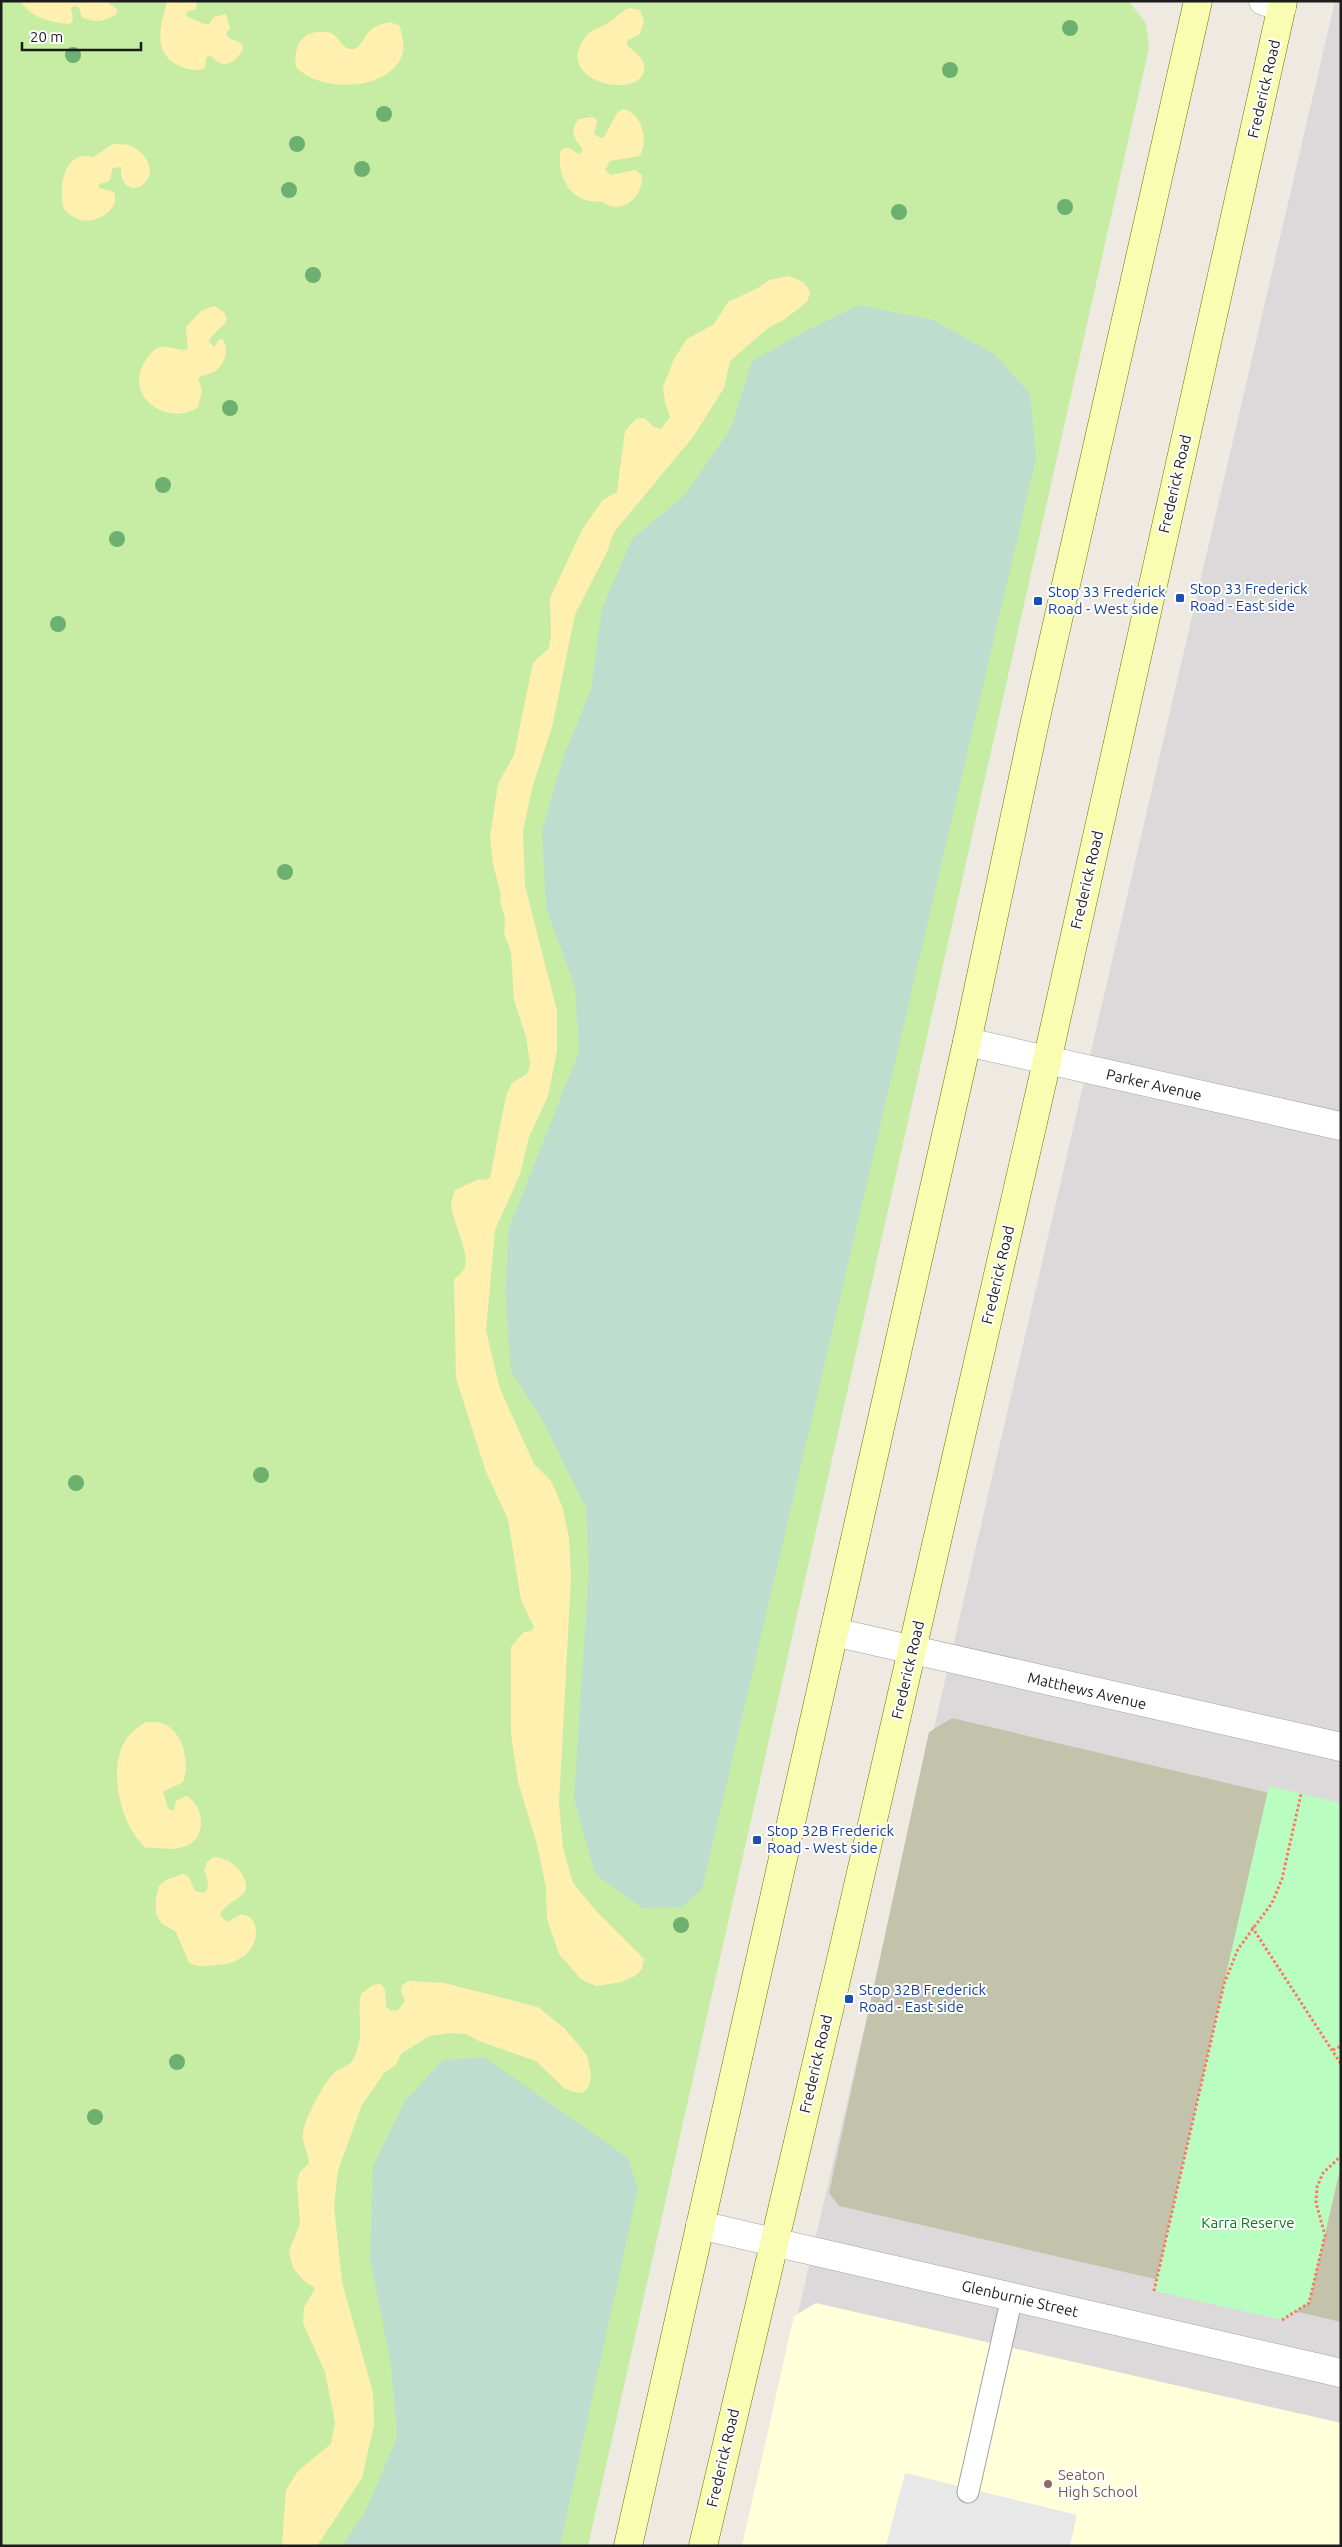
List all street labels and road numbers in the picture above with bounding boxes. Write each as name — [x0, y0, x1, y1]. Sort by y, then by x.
street label: Frederick Road — [1244, 38, 1283, 140]
street label: Frederick Road — [1155, 433, 1194, 535]
street label: Frederick Road — [1067, 829, 1106, 931]
street label: Parker Avenue — [1105, 1065, 1204, 1104]
street label: Frederick Road — [978, 1224, 1017, 1326]
street label: Frederick Road — [888, 1619, 927, 1721]
street label: Matthews Avenue — [1026, 1669, 1148, 1712]
street label: Frederick Road — [796, 2013, 835, 2115]
street label: Glenburnie Street — [960, 2277, 1080, 2320]
street label: Frederick Road — [703, 2407, 742, 2509]

